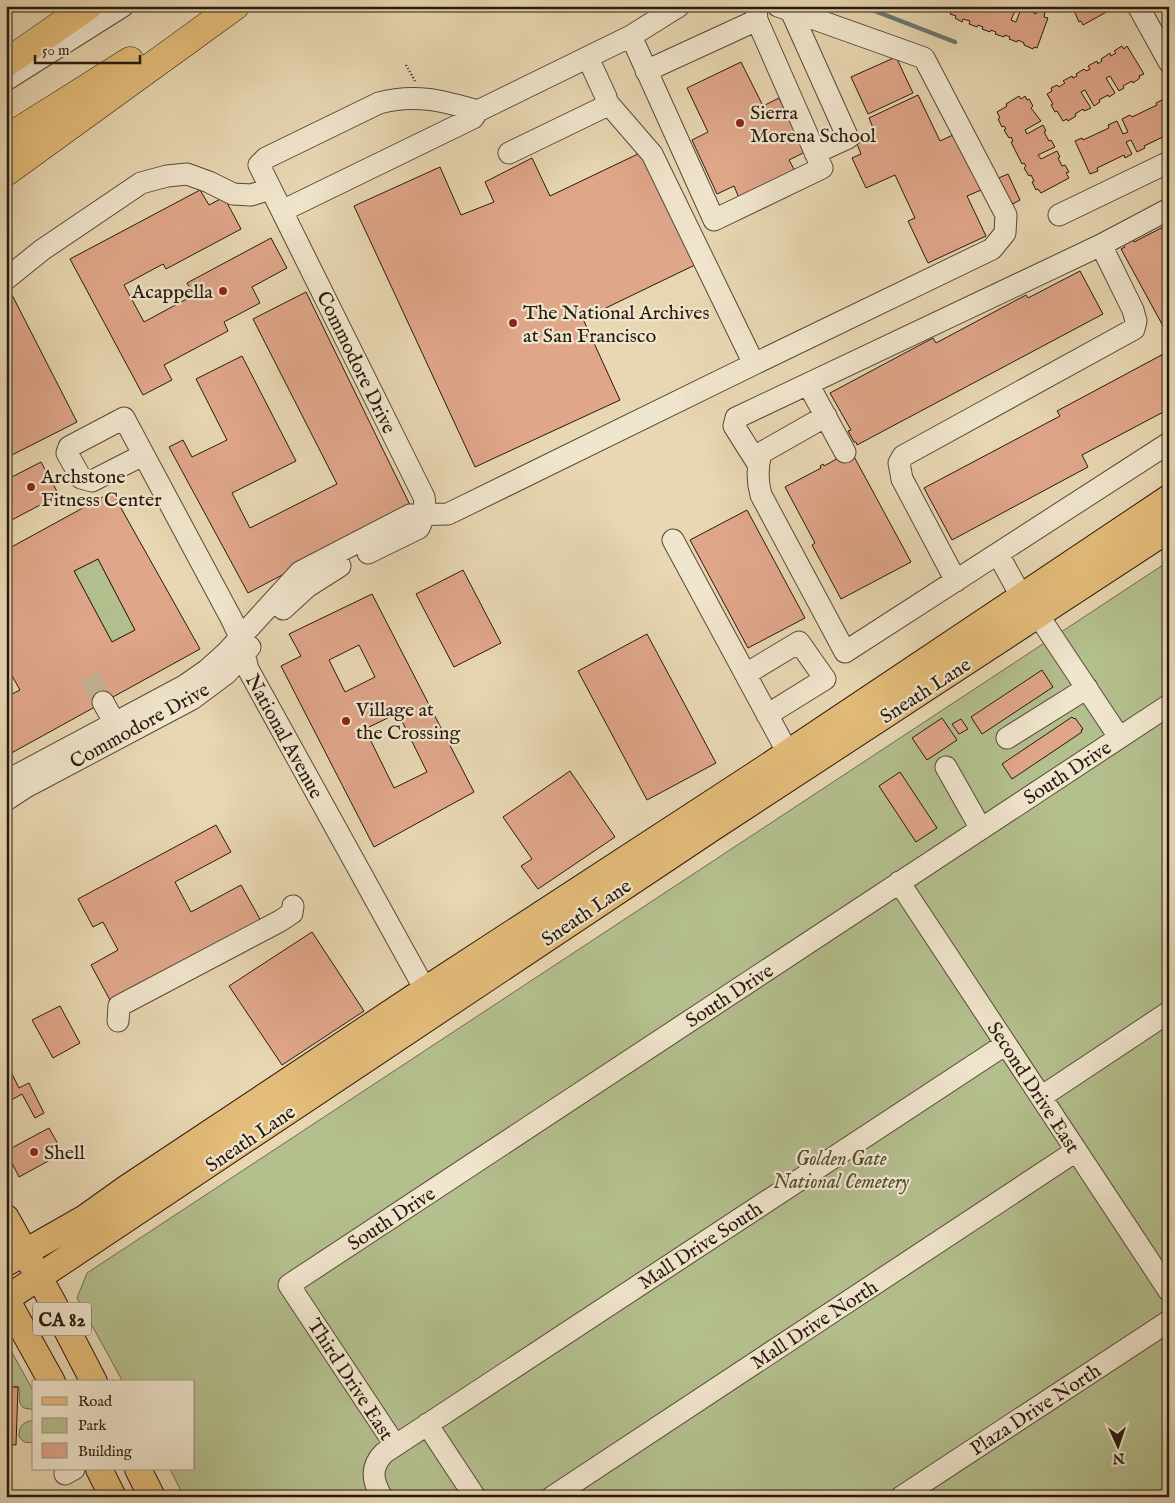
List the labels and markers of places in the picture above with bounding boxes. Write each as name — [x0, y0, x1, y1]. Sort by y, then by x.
place label: Sierra Morena School — [750, 101, 876, 149]
marker: Sierra Morena School — [734, 117, 746, 129]
place label: Acappella — [131, 280, 213, 305]
marker: Acappella — [217, 285, 229, 297]
place label: The National Archives at San Francisco — [523, 301, 709, 349]
marker: The National Archives at San Francisco — [507, 317, 519, 329]
place label: Archstone Fitness Center — [40, 465, 162, 513]
marker: Archstone Fitness Center — [25, 481, 37, 493]
place label: Village at the Crossing — [355, 698, 461, 746]
marker: Village at the Crossing — [340, 715, 352, 727]
place label: Shell — [44, 1141, 85, 1166]
marker: Shell — [28, 1146, 40, 1158]

